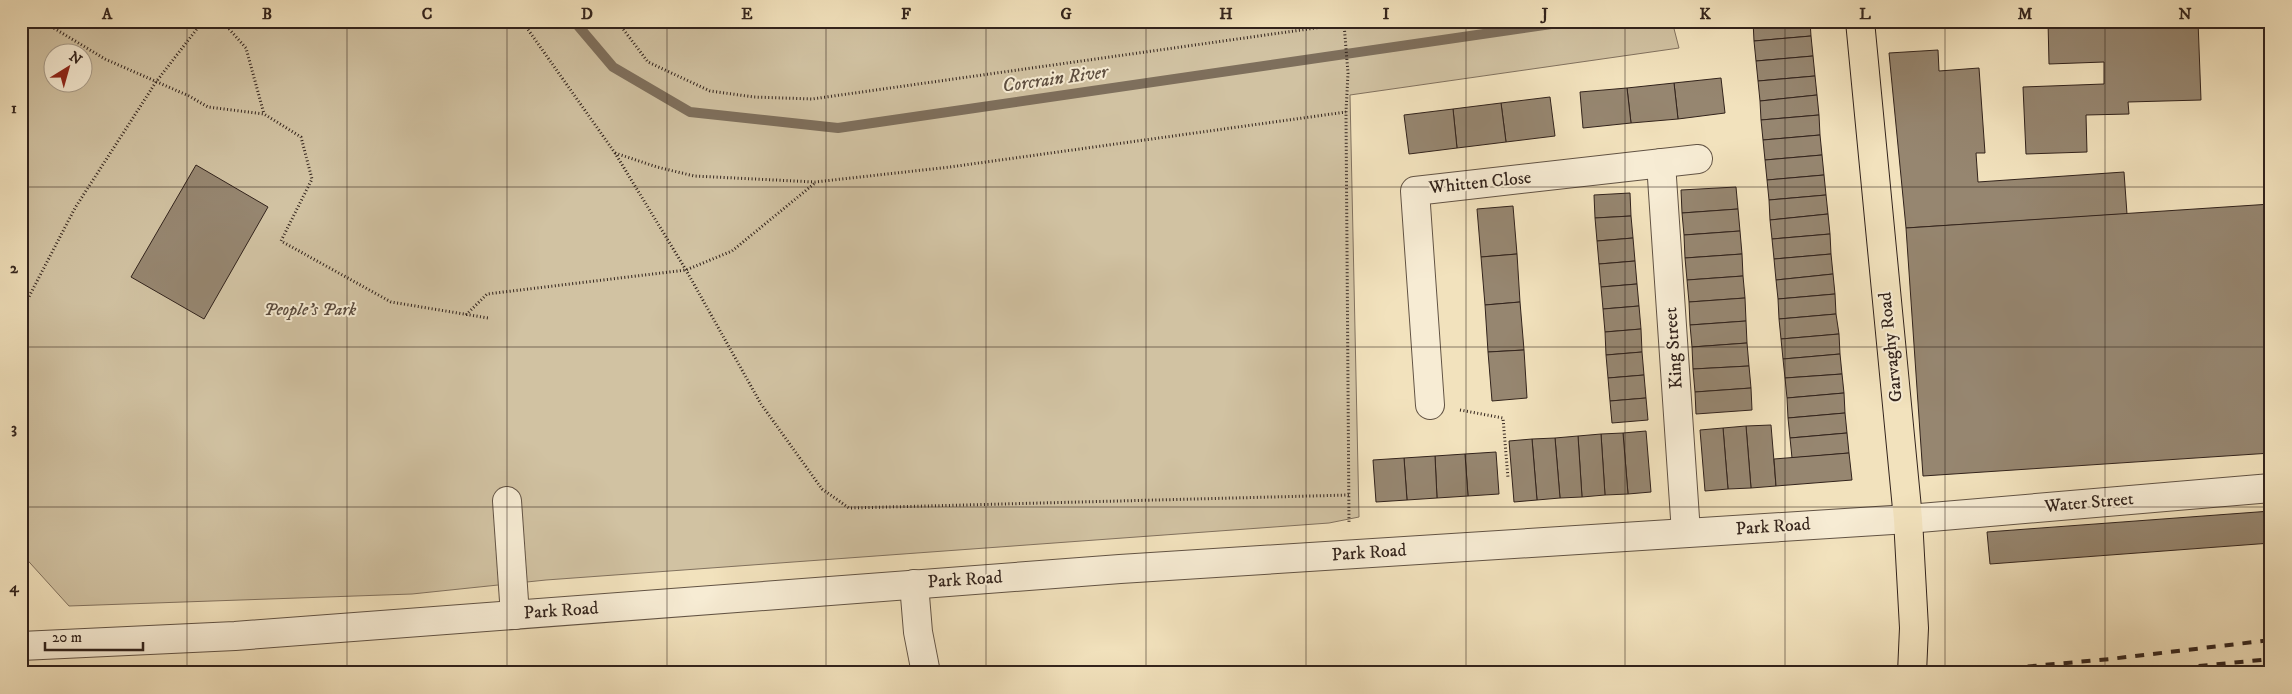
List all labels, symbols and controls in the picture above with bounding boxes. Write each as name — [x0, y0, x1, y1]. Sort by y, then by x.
text: A — [101, 4, 113, 24]
text: B — [262, 4, 272, 24]
text: C — [422, 4, 432, 24]
text: D — [581, 4, 593, 24]
text: E — [741, 4, 753, 24]
text: F — [901, 4, 911, 24]
text: G — [1060, 4, 1072, 24]
text: H — [1219, 4, 1233, 24]
text: I — [1383, 4, 1390, 24]
text: J — [1540, 4, 1549, 24]
text: K — [1699, 4, 1711, 24]
text: L — [1859, 4, 1871, 24]
text: M — [2018, 4, 2033, 24]
text: N — [2178, 4, 2192, 24]
north arrow — [42, 42, 92, 92]
text: N — [65, 48, 86, 69]
water label: Corcrain River — [1001, 60, 1111, 98]
text: 1 — [11, 98, 17, 118]
street label: Whitten Close — [1427, 167, 1532, 199]
text: 2 — [10, 258, 19, 278]
street label: Garvaghy Road — [1874, 291, 1908, 403]
park label: People's Park — [264, 299, 357, 321]
street label: King Street — [1660, 306, 1688, 390]
text: 3 — [11, 418, 17, 438]
street label: Water Street — [2043, 488, 2135, 518]
street label: Park Road — [1735, 513, 1811, 541]
street label: Park Road — [1331, 539, 1407, 567]
street label: Park Road — [927, 566, 1003, 594]
text: 4 — [8, 577, 19, 597]
street label: Park Road — [523, 597, 599, 625]
scale bar — [45, 619, 142, 651]
text: 20 m — [52, 628, 82, 647]

